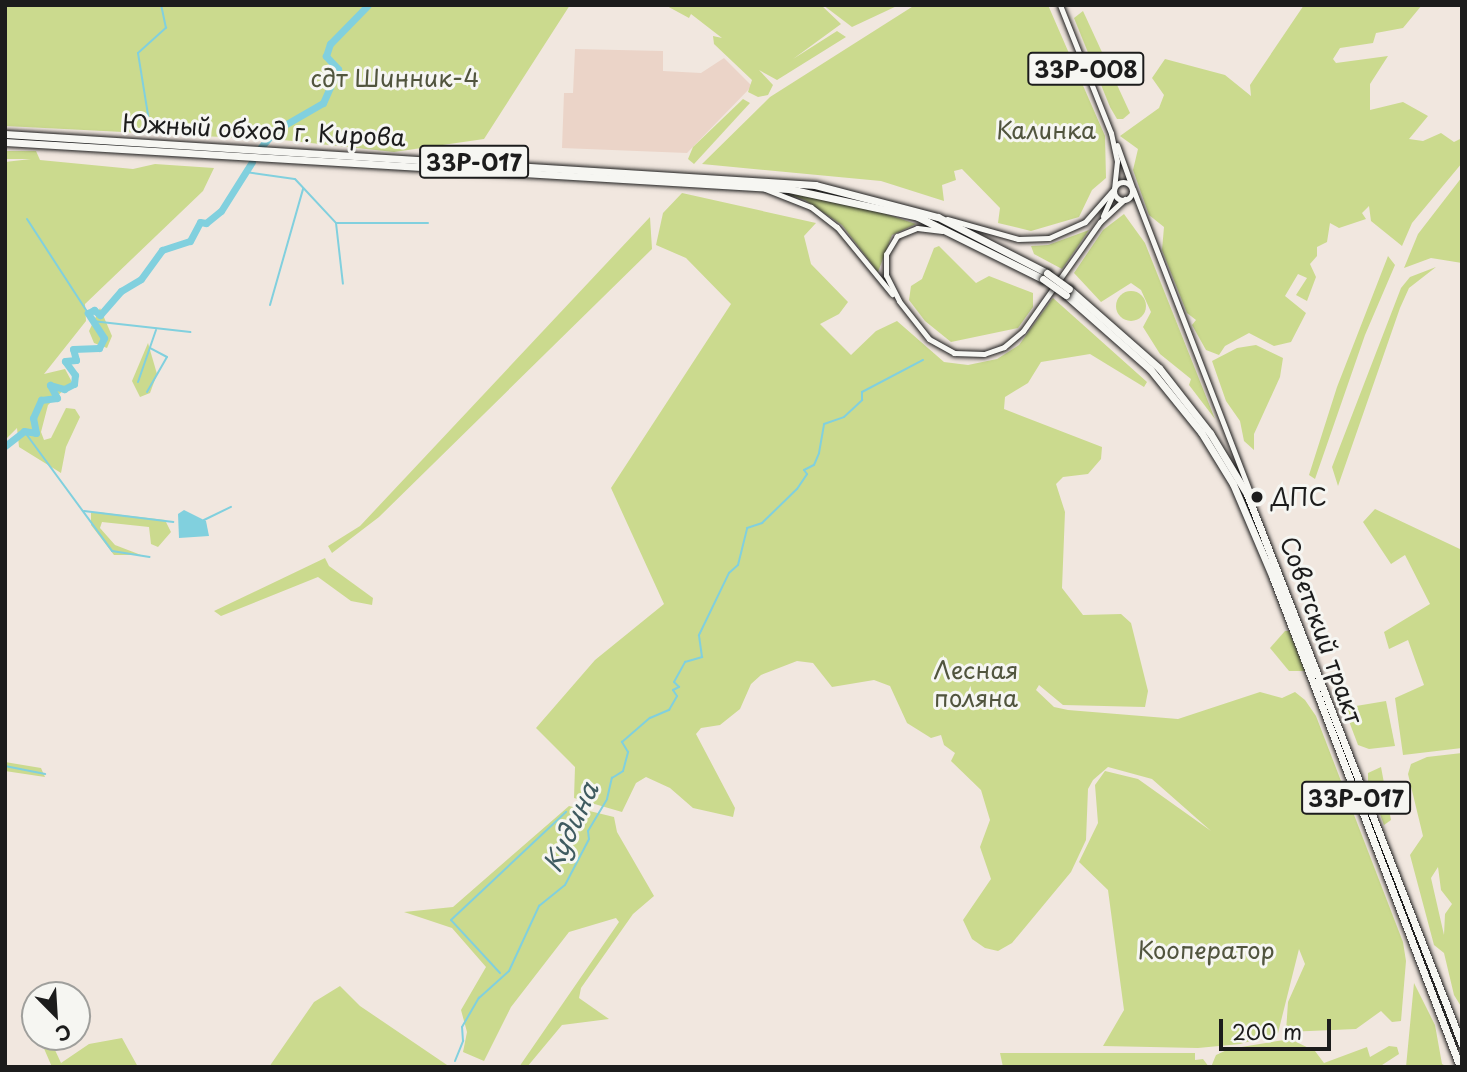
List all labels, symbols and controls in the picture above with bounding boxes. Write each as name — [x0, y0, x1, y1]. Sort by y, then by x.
road number: 33Р-008 — [1026, 50, 1146, 88]
park label: сдт Шинник-4 — [309, 64, 481, 92]
street label: Южный обход г. Кирова — [121, 108, 407, 152]
park label: Калинка — [996, 116, 1096, 144]
road number: 33Р-017 — [418, 142, 530, 182]
place label: ДПС — [1271, 483, 1327, 511]
marker: ДПС — [1249, 489, 1265, 505]
street label: Советский тракт — [1275, 532, 1369, 728]
park label: Лесная поляна — [934, 656, 1018, 712]
water label: Кудина — [536, 777, 604, 877]
road number: 33Р-017 — [1300, 778, 1412, 818]
park label: Кооператор — [1137, 936, 1275, 964]
north arrow — [21, 981, 91, 1051]
scale bar — [1222, 1006, 1334, 1050]
text: 200 m — [1232, 1015, 1302, 1047]
text: С — [52, 1018, 76, 1049]

